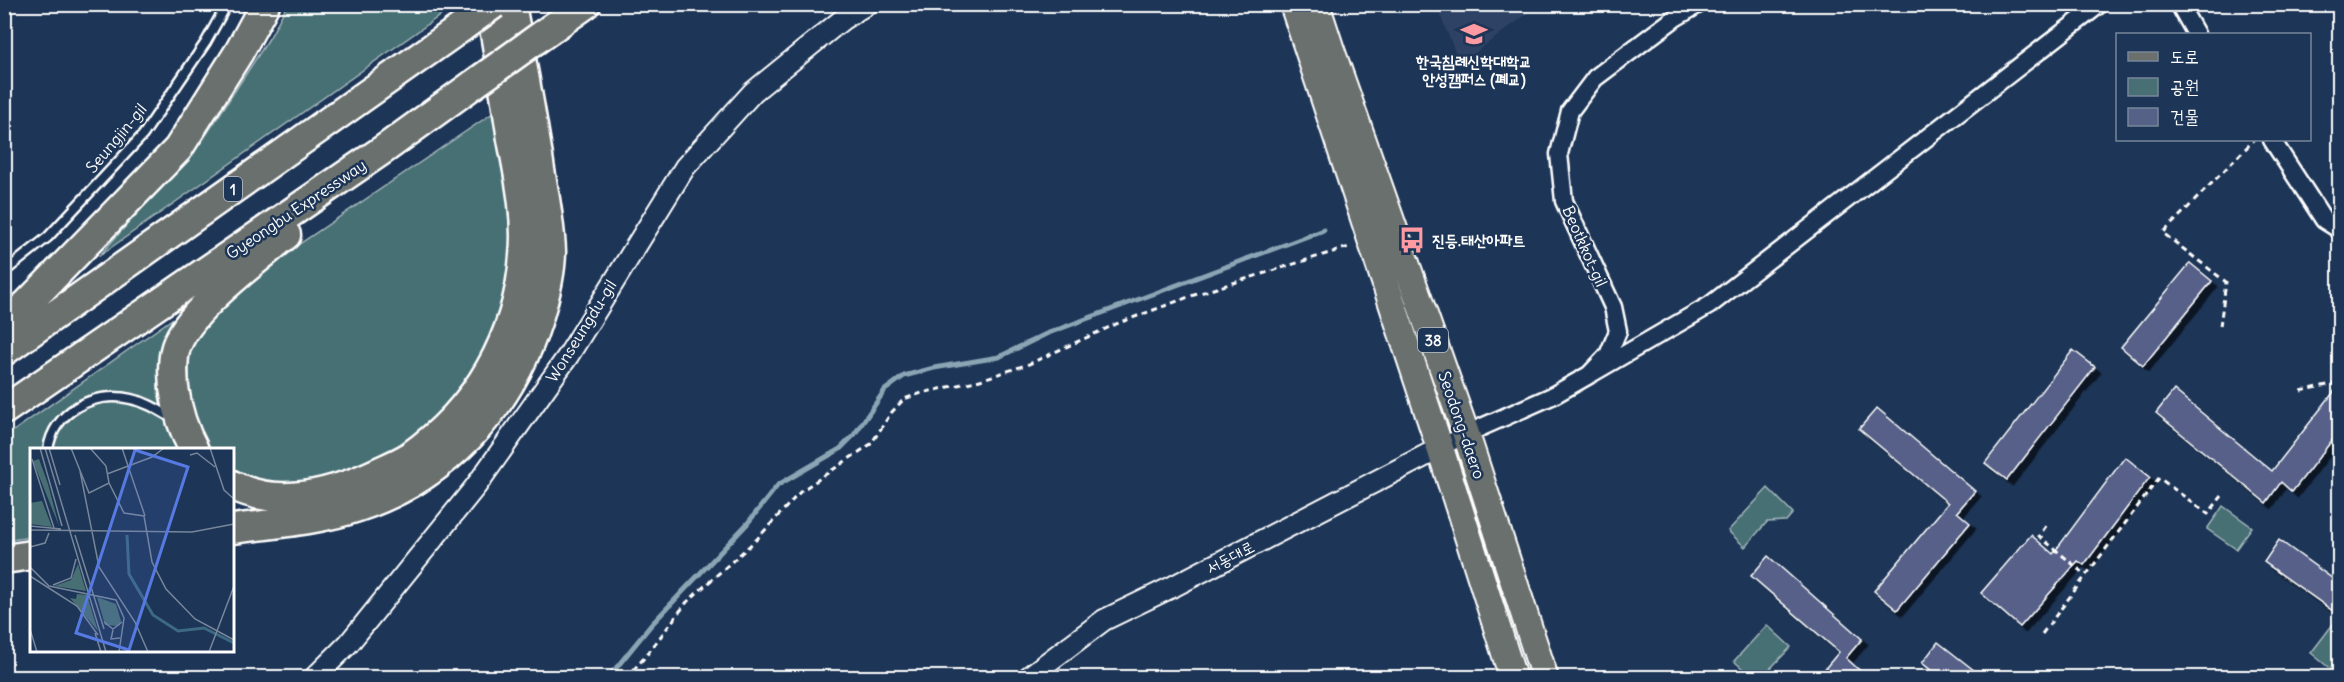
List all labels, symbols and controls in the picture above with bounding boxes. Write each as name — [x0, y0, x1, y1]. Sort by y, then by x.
school or university icon: 한국침례신학대학교 안성캠퍼스 (폐교) — [1459, 19, 1489, 49]
legend — [2116, 33, 2311, 141]
text: 도로 — [2170, 45, 2199, 68]
place label: 한국침례신학대학교 안성캠퍼스 (폐교) — [1415, 51, 1532, 90]
text: 공원 — [2170, 75, 2199, 98]
street label: Seungjin-gil — [81, 99, 151, 177]
text: 건물 — [2170, 105, 2199, 128]
street label: Gyeongbu Expressway — [222, 155, 370, 263]
road number: 1 — [224, 177, 242, 201]
street label: Beotkkot-gil — [1558, 202, 1612, 290]
bus stop icon: 진등.태산아파트 — [1397, 225, 1427, 255]
place label: 진등.태산아파트 — [1432, 230, 1526, 250]
street label: Wonseungdu-gil — [541, 276, 621, 386]
road number: 38 — [1418, 328, 1448, 352]
street label: Seodong-daero — [1434, 369, 1490, 481]
inset map — [30, 448, 234, 652]
street label: 서동대로 — [1203, 536, 1257, 578]

